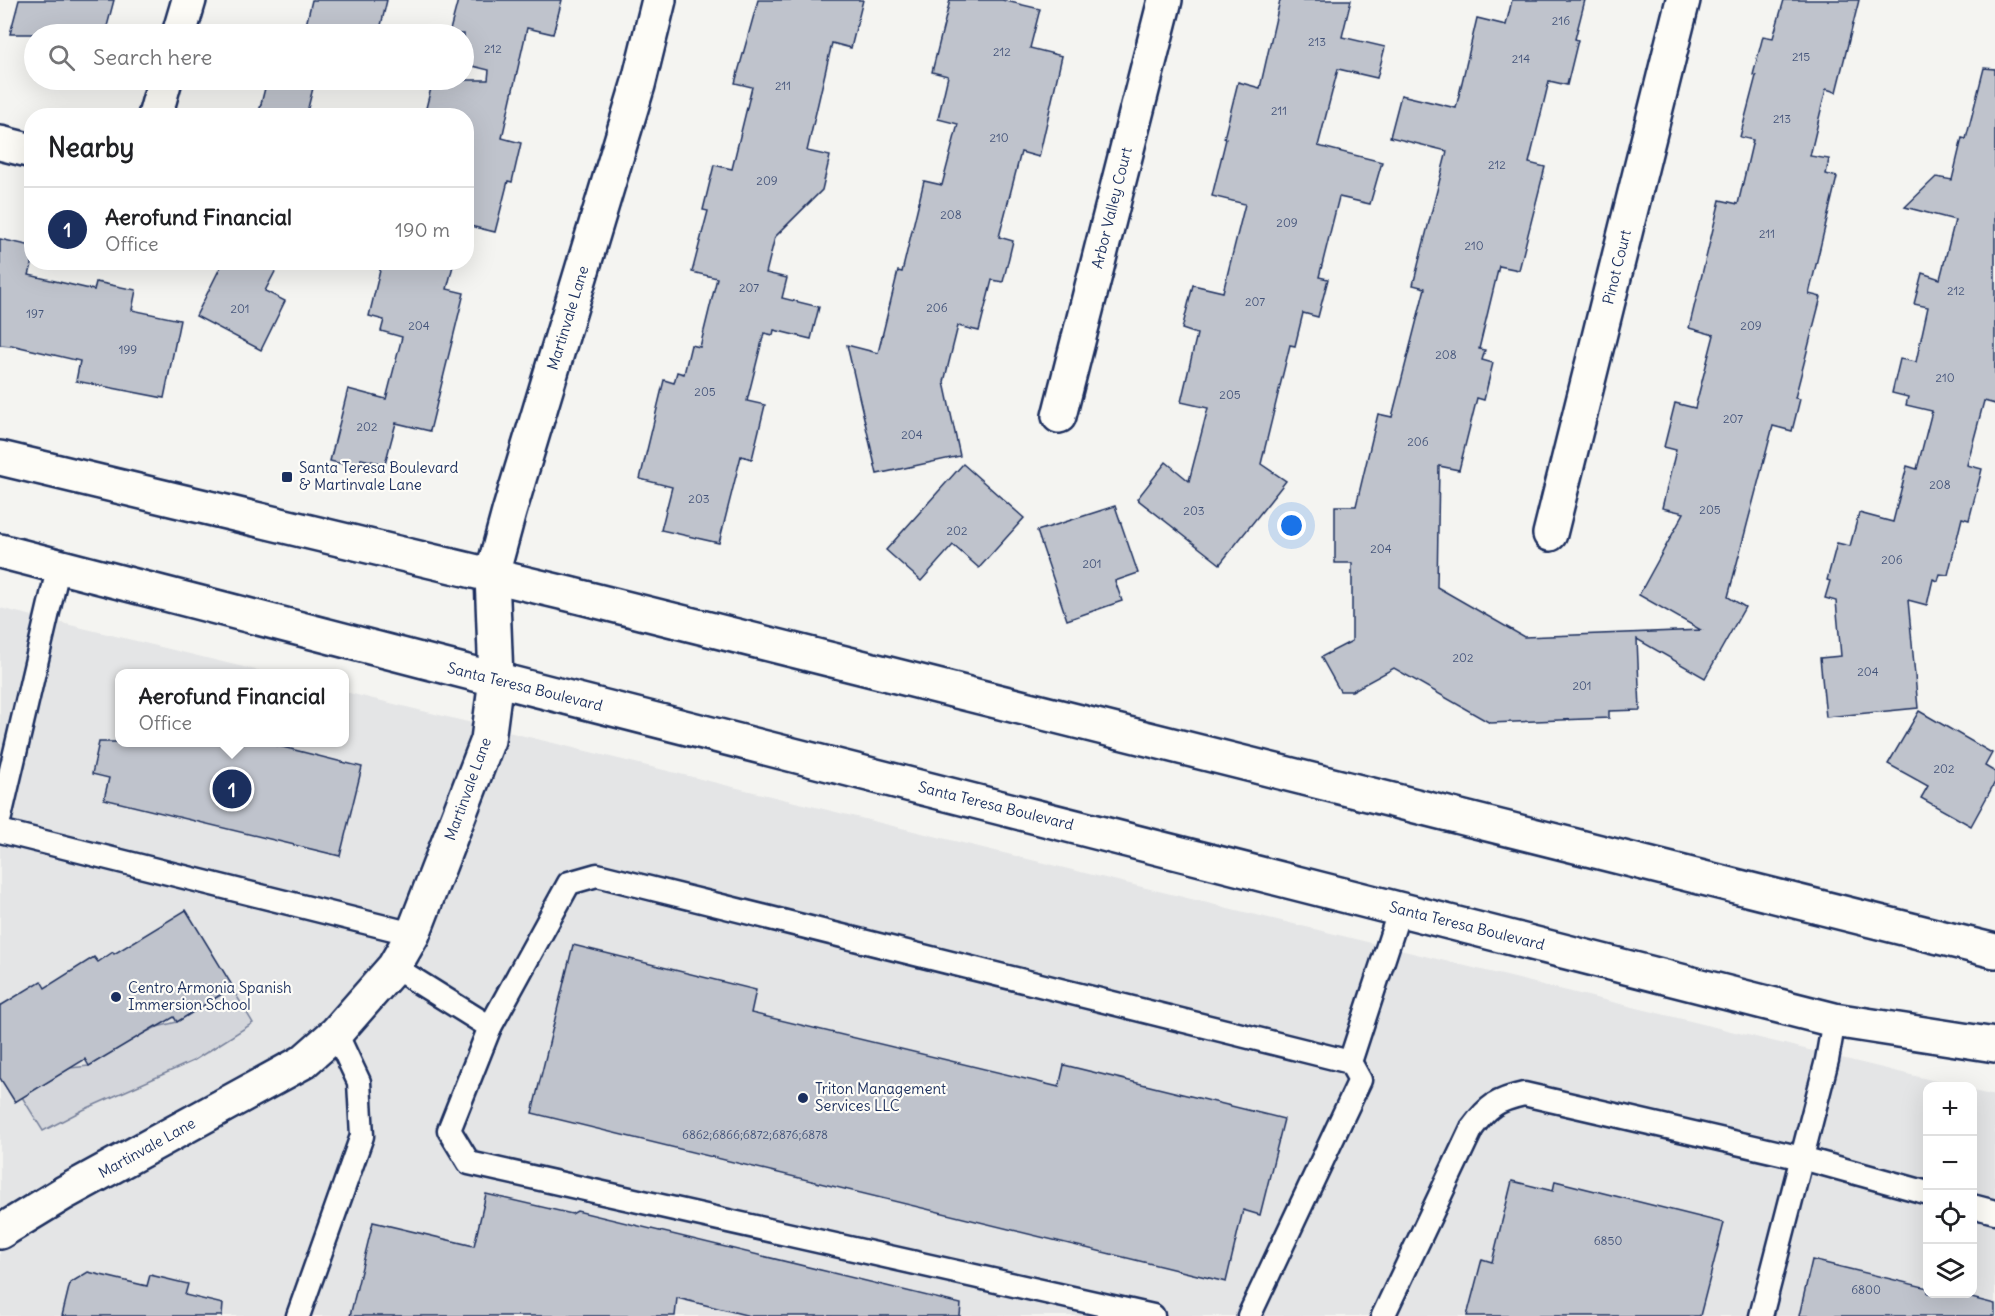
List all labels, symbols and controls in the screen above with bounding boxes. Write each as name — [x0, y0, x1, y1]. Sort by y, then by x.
house number: 216 — [1552, 13, 1570, 28]
search box — [24, 24, 474, 90]
house number: 213 — [1308, 34, 1326, 49]
icon: search — [45, 41, 78, 74]
house number: 212 — [484, 41, 502, 56]
text: Search here — [93, 43, 212, 71]
house number: 212 — [993, 44, 1011, 59]
house number: 215 — [1792, 49, 1810, 64]
house number: 214 — [1512, 51, 1530, 66]
house number: 211 — [775, 78, 791, 93]
house number: 211 — [1271, 103, 1287, 118]
house number: 213 — [1773, 111, 1791, 126]
house number: 210 — [989, 130, 1009, 145]
text: Nearby — [48, 131, 134, 164]
street label: Arbor Valley Court — [1087, 145, 1136, 271]
house number: 212 — [1488, 157, 1506, 172]
house number: 209 — [756, 173, 778, 188]
text: Aerofund Financial — [105, 203, 292, 231]
house number: 208 — [940, 207, 962, 222]
house number: 209 — [1276, 215, 1298, 230]
text: 1 — [64, 217, 71, 242]
text: 190 m — [395, 217, 450, 242]
house number: 211 — [1759, 226, 1775, 241]
street label: Pinot Court — [1598, 228, 1635, 306]
text: Office — [105, 231, 159, 256]
house number: 210 — [1464, 238, 1484, 253]
street label: Martinvale Lane — [543, 263, 592, 372]
house number: 207 — [739, 280, 759, 295]
house number: 212 — [1947, 283, 1965, 298]
house number: 207 — [1245, 294, 1265, 309]
house number: 206 — [926, 300, 948, 315]
house number: 201 — [230, 301, 250, 316]
house number: 197 — [26, 306, 44, 321]
house number: 204 — [408, 318, 430, 333]
house number: 209 — [1740, 318, 1762, 333]
house number: 199 — [119, 342, 137, 357]
house number: 208 — [1435, 347, 1457, 362]
house number: 210 — [1935, 370, 1955, 385]
house number: 205 — [694, 384, 716, 399]
house number: 205 — [1219, 387, 1241, 402]
house number: 207 — [1723, 411, 1743, 426]
house number: 202 — [356, 419, 378, 434]
house number: 204 — [901, 427, 923, 442]
house number: 206 — [1407, 434, 1429, 449]
place label: Santa Teresa Boulevard & Martinvale Lane — [299, 458, 458, 494]
marker: Santa Teresa Boulevard & Martinvale Lane — [280, 470, 294, 484]
house number: 208 — [1929, 477, 1951, 492]
house number: 203 — [688, 491, 710, 506]
house number: 205 — [1699, 502, 1721, 517]
house number: 203 — [1183, 503, 1205, 518]
your location — [1277, 511, 1306, 540]
house number: 202 — [946, 523, 968, 538]
house number: 204 — [1370, 541, 1392, 556]
house number: 206 — [1881, 552, 1903, 567]
house number: 201 — [1082, 556, 1102, 571]
house number: 202 — [1452, 650, 1474, 665]
street label: Santa Teresa Boulevard — [446, 658, 605, 715]
house number: 204 — [1857, 664, 1879, 679]
popup — [115, 669, 349, 747]
house number: 201 — [1572, 678, 1592, 693]
text: Aerofund Financial — [139, 682, 325, 710]
text: Office — [139, 710, 192, 735]
street label: Martinvale Lane — [440, 735, 495, 843]
house number: 202 — [1933, 761, 1955, 776]
pin: 1 — [212, 766, 252, 812]
street label: Santa Teresa Boulevard — [917, 777, 1076, 834]
street label: Santa Teresa Boulevard — [1388, 897, 1547, 954]
place label: Centro Armonia Spanish Immersion School — [128, 978, 292, 1014]
marker: Centro Armonia Spanish Immersion School — [109, 990, 123, 1004]
place label: Triton Management Services LLC — [815, 1079, 946, 1115]
map controls — [1923, 1082, 1977, 1298]
button: + — [1923, 1082, 1977, 1136]
marker: Triton Management Services LLC — [796, 1091, 810, 1105]
street label: Martinvale Lane — [95, 1113, 199, 1182]
house number: 6862;6866;6872;6876;6878 — [682, 1127, 828, 1142]
button: − — [1923, 1136, 1977, 1190]
button: locate — [1923, 1190, 1977, 1244]
house number: 6850 — [1594, 1233, 1622, 1248]
button: layers — [1923, 1244, 1977, 1298]
house number: 6800 — [1851, 1282, 1881, 1297]

